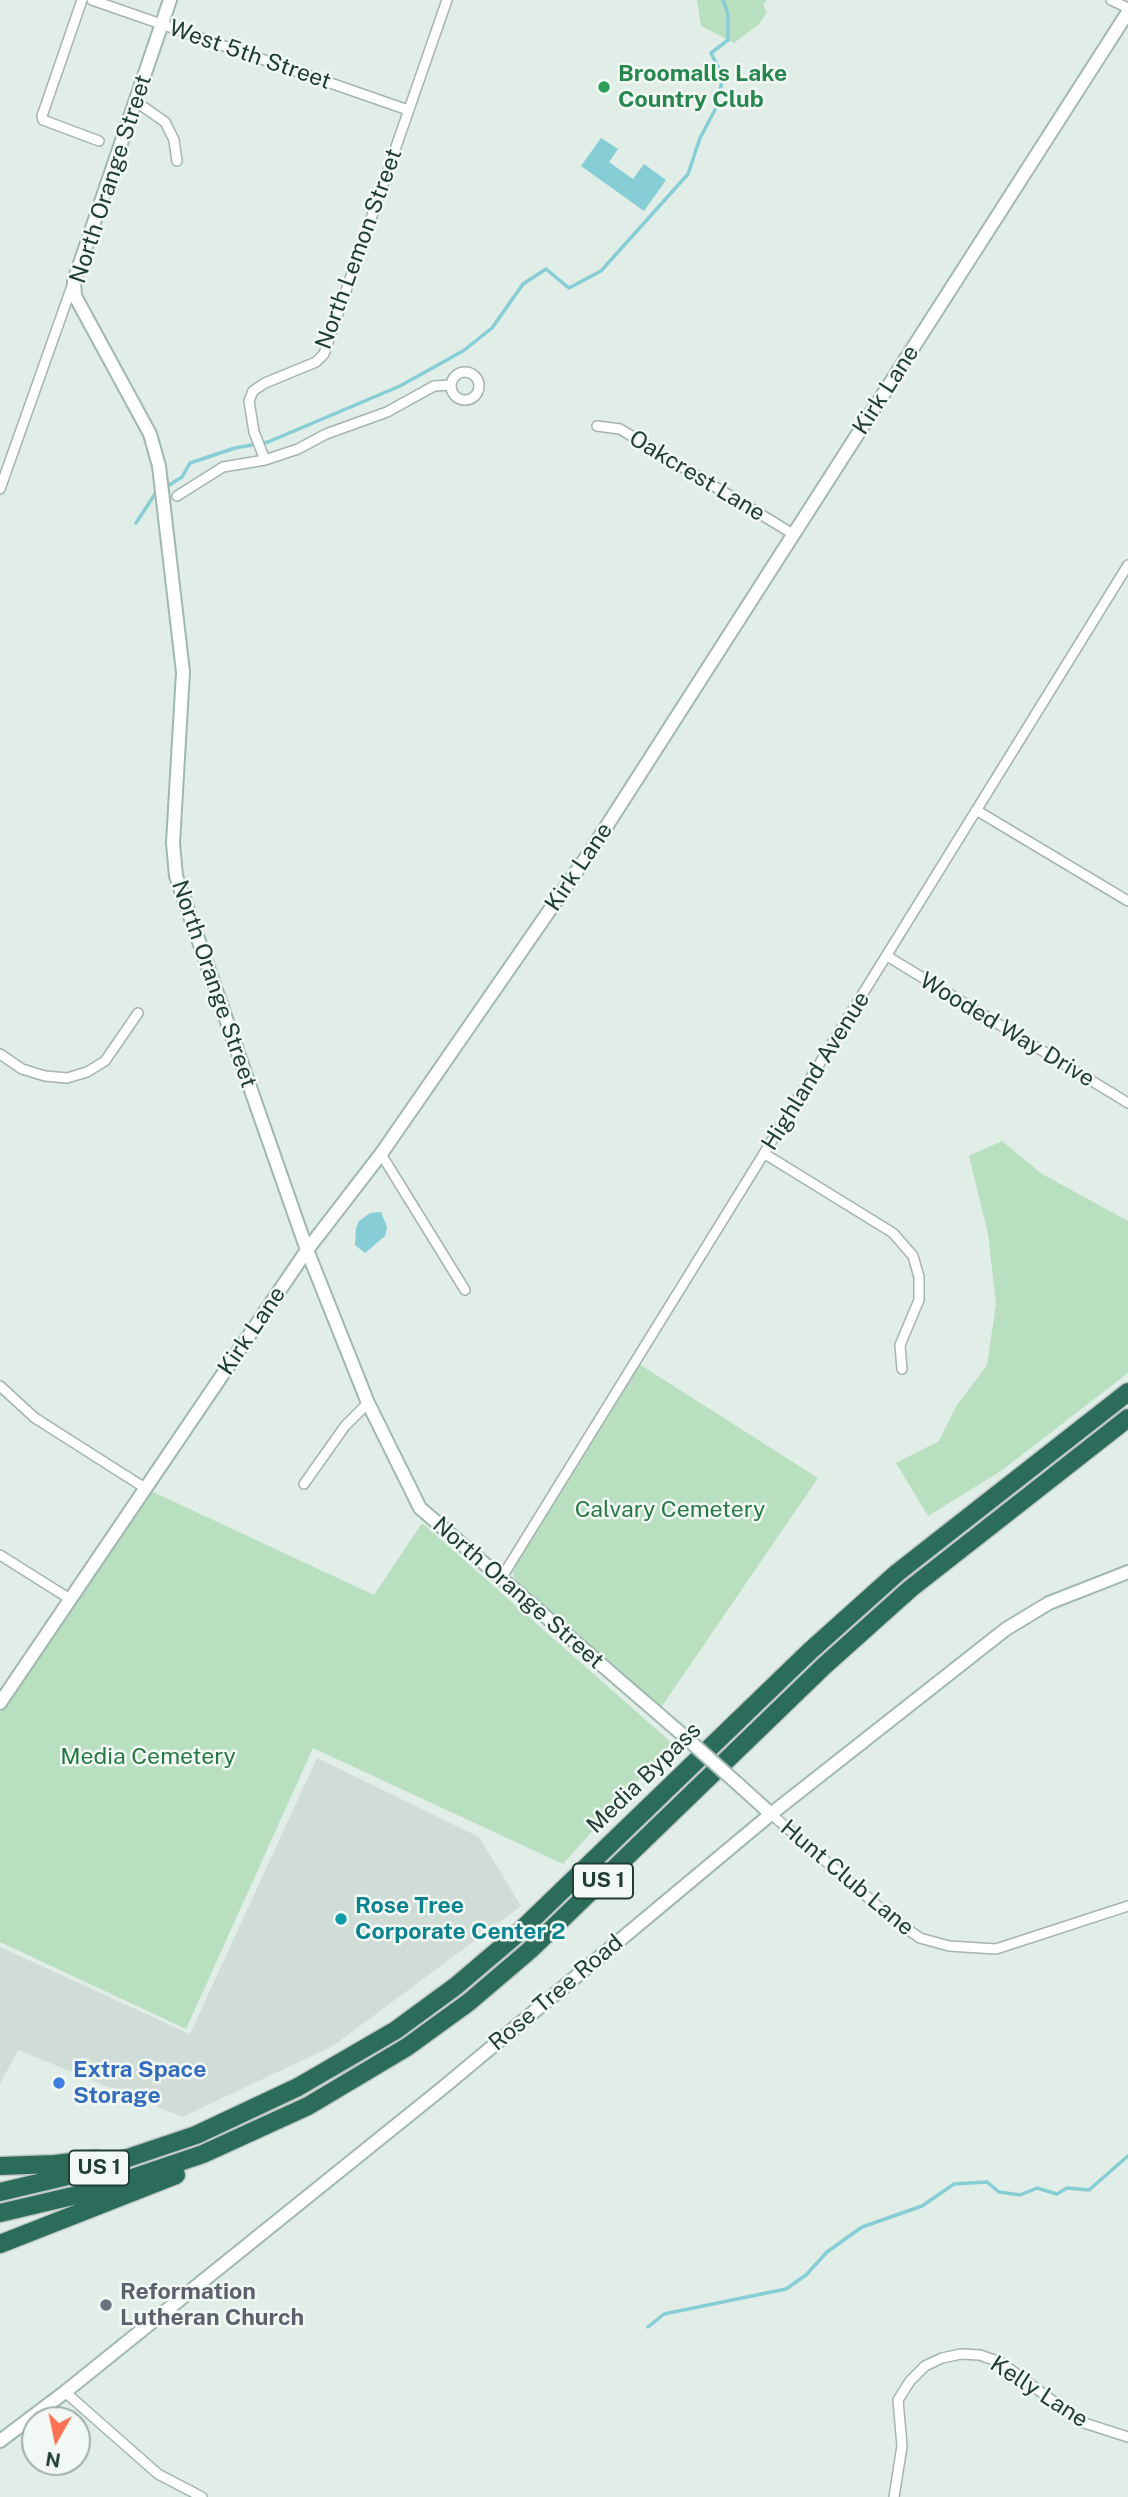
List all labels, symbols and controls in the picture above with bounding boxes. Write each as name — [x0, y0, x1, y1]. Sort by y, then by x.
street label: West 5th Street — [165, 14, 335, 96]
place label: Broomalls Lake Country Club — [618, 60, 787, 114]
street label: North Orange Street — [64, 71, 158, 287]
marker: Broomalls Lake Country Club — [596, 79, 612, 95]
street label: North Lemon Street — [310, 145, 408, 353]
street label: Kirk Lane — [847, 340, 925, 440]
street label: Oakcrest Lane — [624, 425, 770, 527]
street label: Kirk Lane — [539, 817, 619, 917]
street label: North Orange Street — [166, 877, 262, 1091]
street label: Wooded Way Drive — [915, 967, 1099, 1093]
street label: Highland Avenue — [756, 987, 876, 1155]
street label: Kirk Lane — [212, 1281, 292, 1381]
park label: Calvary Cemetery — [575, 1496, 765, 1524]
street label: North Orange Street — [427, 1511, 609, 1675]
street label: Media Bypass — [581, 1717, 707, 1839]
park label: Media Cemetery — [60, 1743, 236, 1771]
street label: Hunt Club Lane — [775, 1814, 919, 1942]
road number: US 1 — [573, 1864, 633, 1898]
place label: Rose Tree Corporate Center 2 — [355, 1892, 566, 1946]
marker: Rose Tree Corporate Center 2 — [333, 1911, 349, 1927]
street label: Rose Tree Road — [483, 1929, 629, 2057]
place label: Extra Space Storage — [73, 2056, 206, 2110]
marker: Extra Space Storage — [51, 2075, 67, 2091]
road number: US 1 — [69, 2150, 129, 2186]
place label: Reformation Lutheran Church — [120, 2278, 304, 2332]
marker: Reformation Lutheran Church — [98, 2297, 114, 2313]
street label: Kelly Lane — [985, 2350, 1093, 2434]
north arrow — [21, 2406, 91, 2476]
text: N — [44, 2448, 62, 2472]

